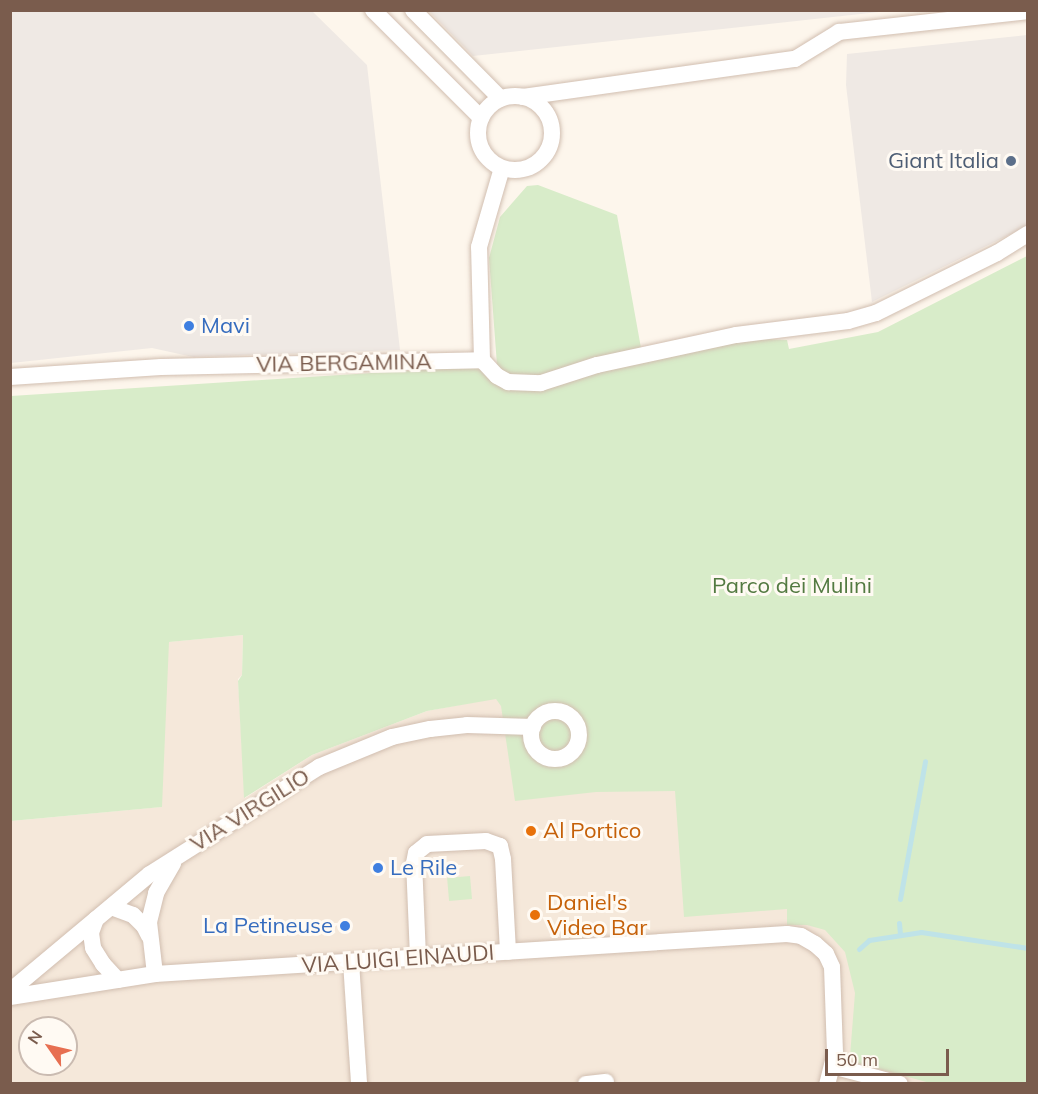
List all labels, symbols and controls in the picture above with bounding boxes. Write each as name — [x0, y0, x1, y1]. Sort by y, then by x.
place label: Giant Italia — [888, 148, 999, 174]
marker: Giant Italia — [1004, 154, 1018, 168]
place label: Mavi — [201, 313, 250, 339]
marker: Mavi — [182, 319, 196, 333]
street label: VIA BERGAMINA — [256, 348, 432, 378]
park label: Parco dei Mulini — [712, 573, 872, 599]
street label: VIA VIRGILIO — [186, 763, 314, 857]
place label: Al Portico — [543, 818, 641, 844]
marker: Al Portico — [524, 824, 538, 838]
place label: Le Rile — [390, 855, 457, 881]
marker: Le Rile — [371, 861, 385, 875]
place label: Daniel's Video Bar — [547, 889, 647, 940]
marker: Daniel's Video Bar — [528, 908, 542, 922]
place label: La Petineuse — [203, 913, 333, 939]
marker: La Petineuse — [338, 919, 352, 933]
street label: VIA LUIGI EINAUDI — [301, 939, 495, 979]
north arrow — [18, 1016, 78, 1076]
text: N — [23, 1026, 46, 1048]
scale bar — [828, 1037, 952, 1075]
text: 50 m — [836, 1048, 878, 1071]

